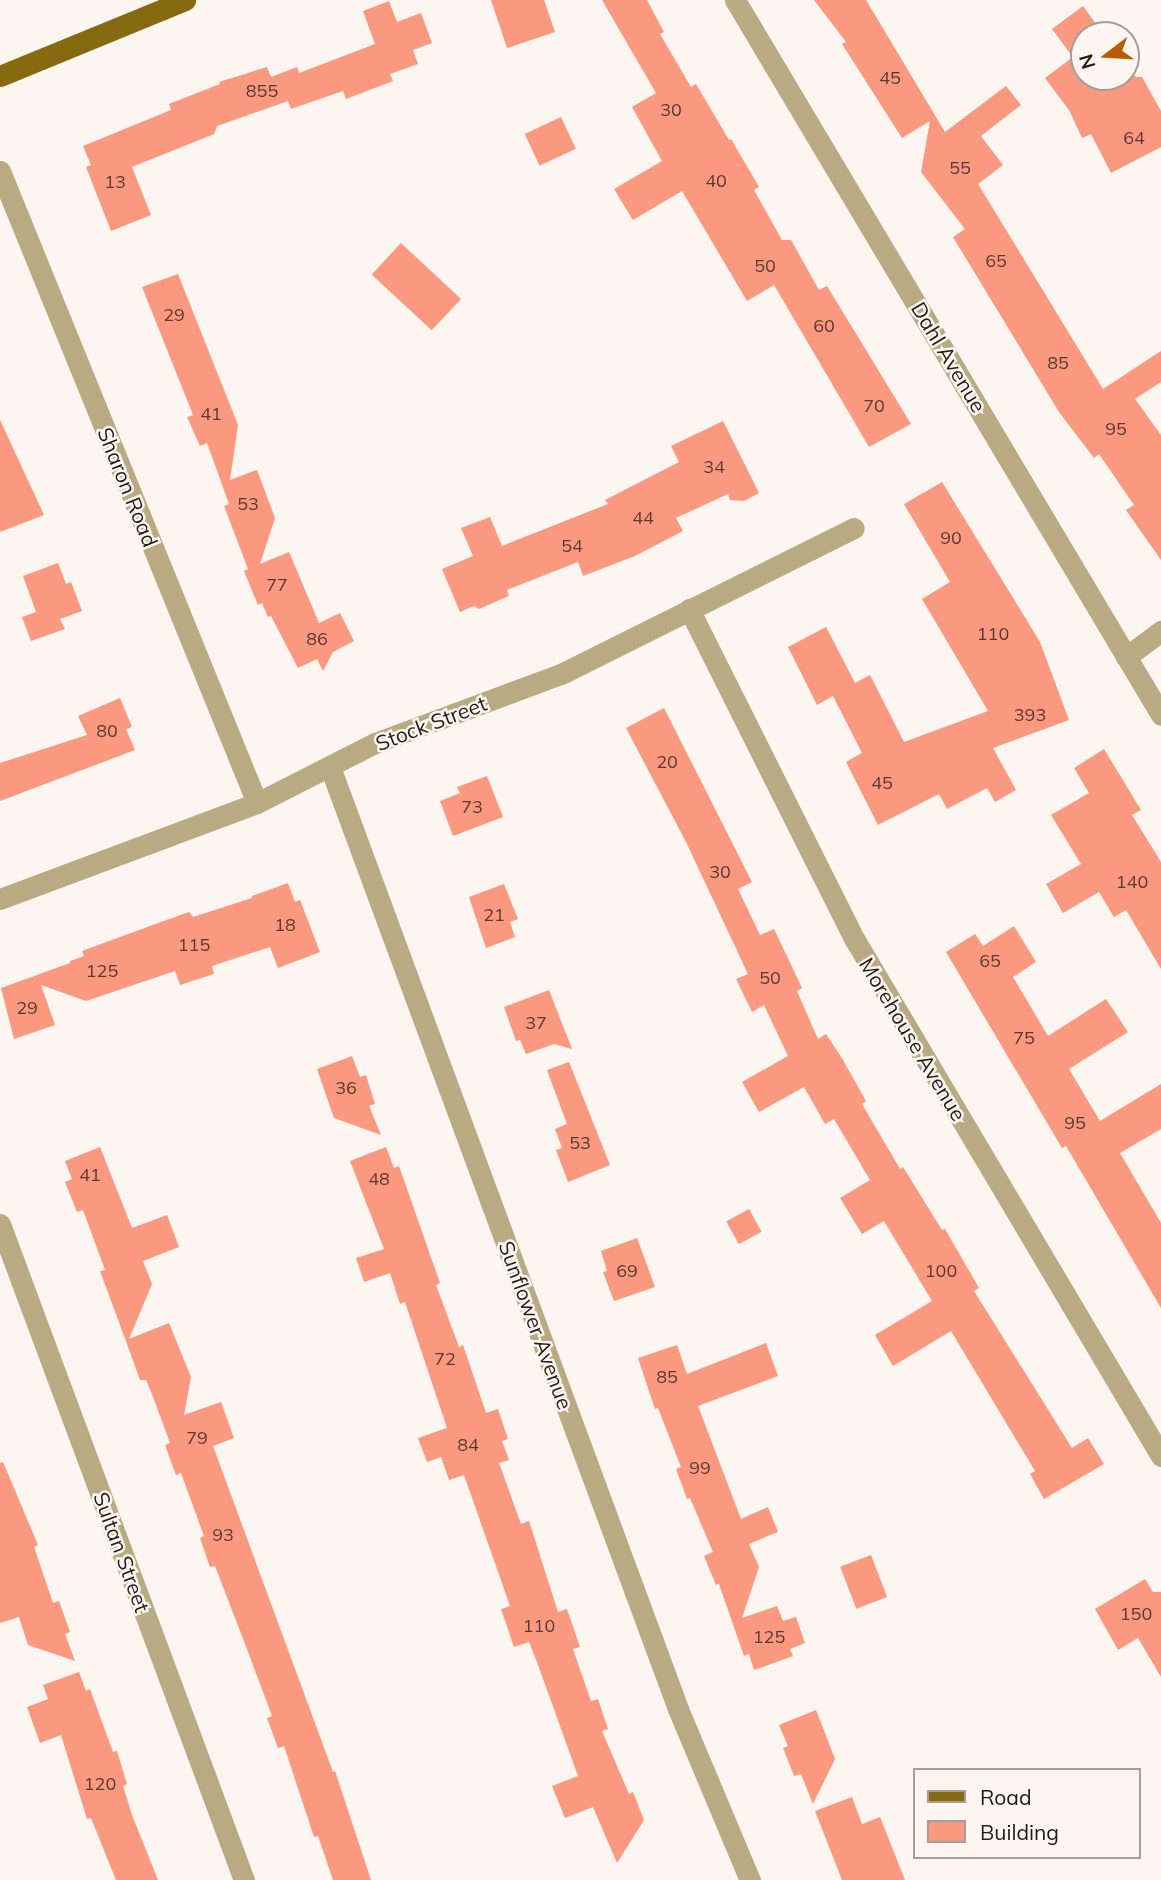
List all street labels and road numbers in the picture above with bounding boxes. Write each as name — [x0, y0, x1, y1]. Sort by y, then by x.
street label: Dahl Avenue — [906, 297, 992, 417]
street label: Sharon Road — [93, 424, 163, 550]
street label: Stock Street — [372, 690, 490, 756]
street label: Morehouse Avenue — [854, 953, 972, 1125]
street label: Sunflower Avenue — [494, 1237, 578, 1413]
street label: Sultan Street — [89, 1488, 155, 1616]

